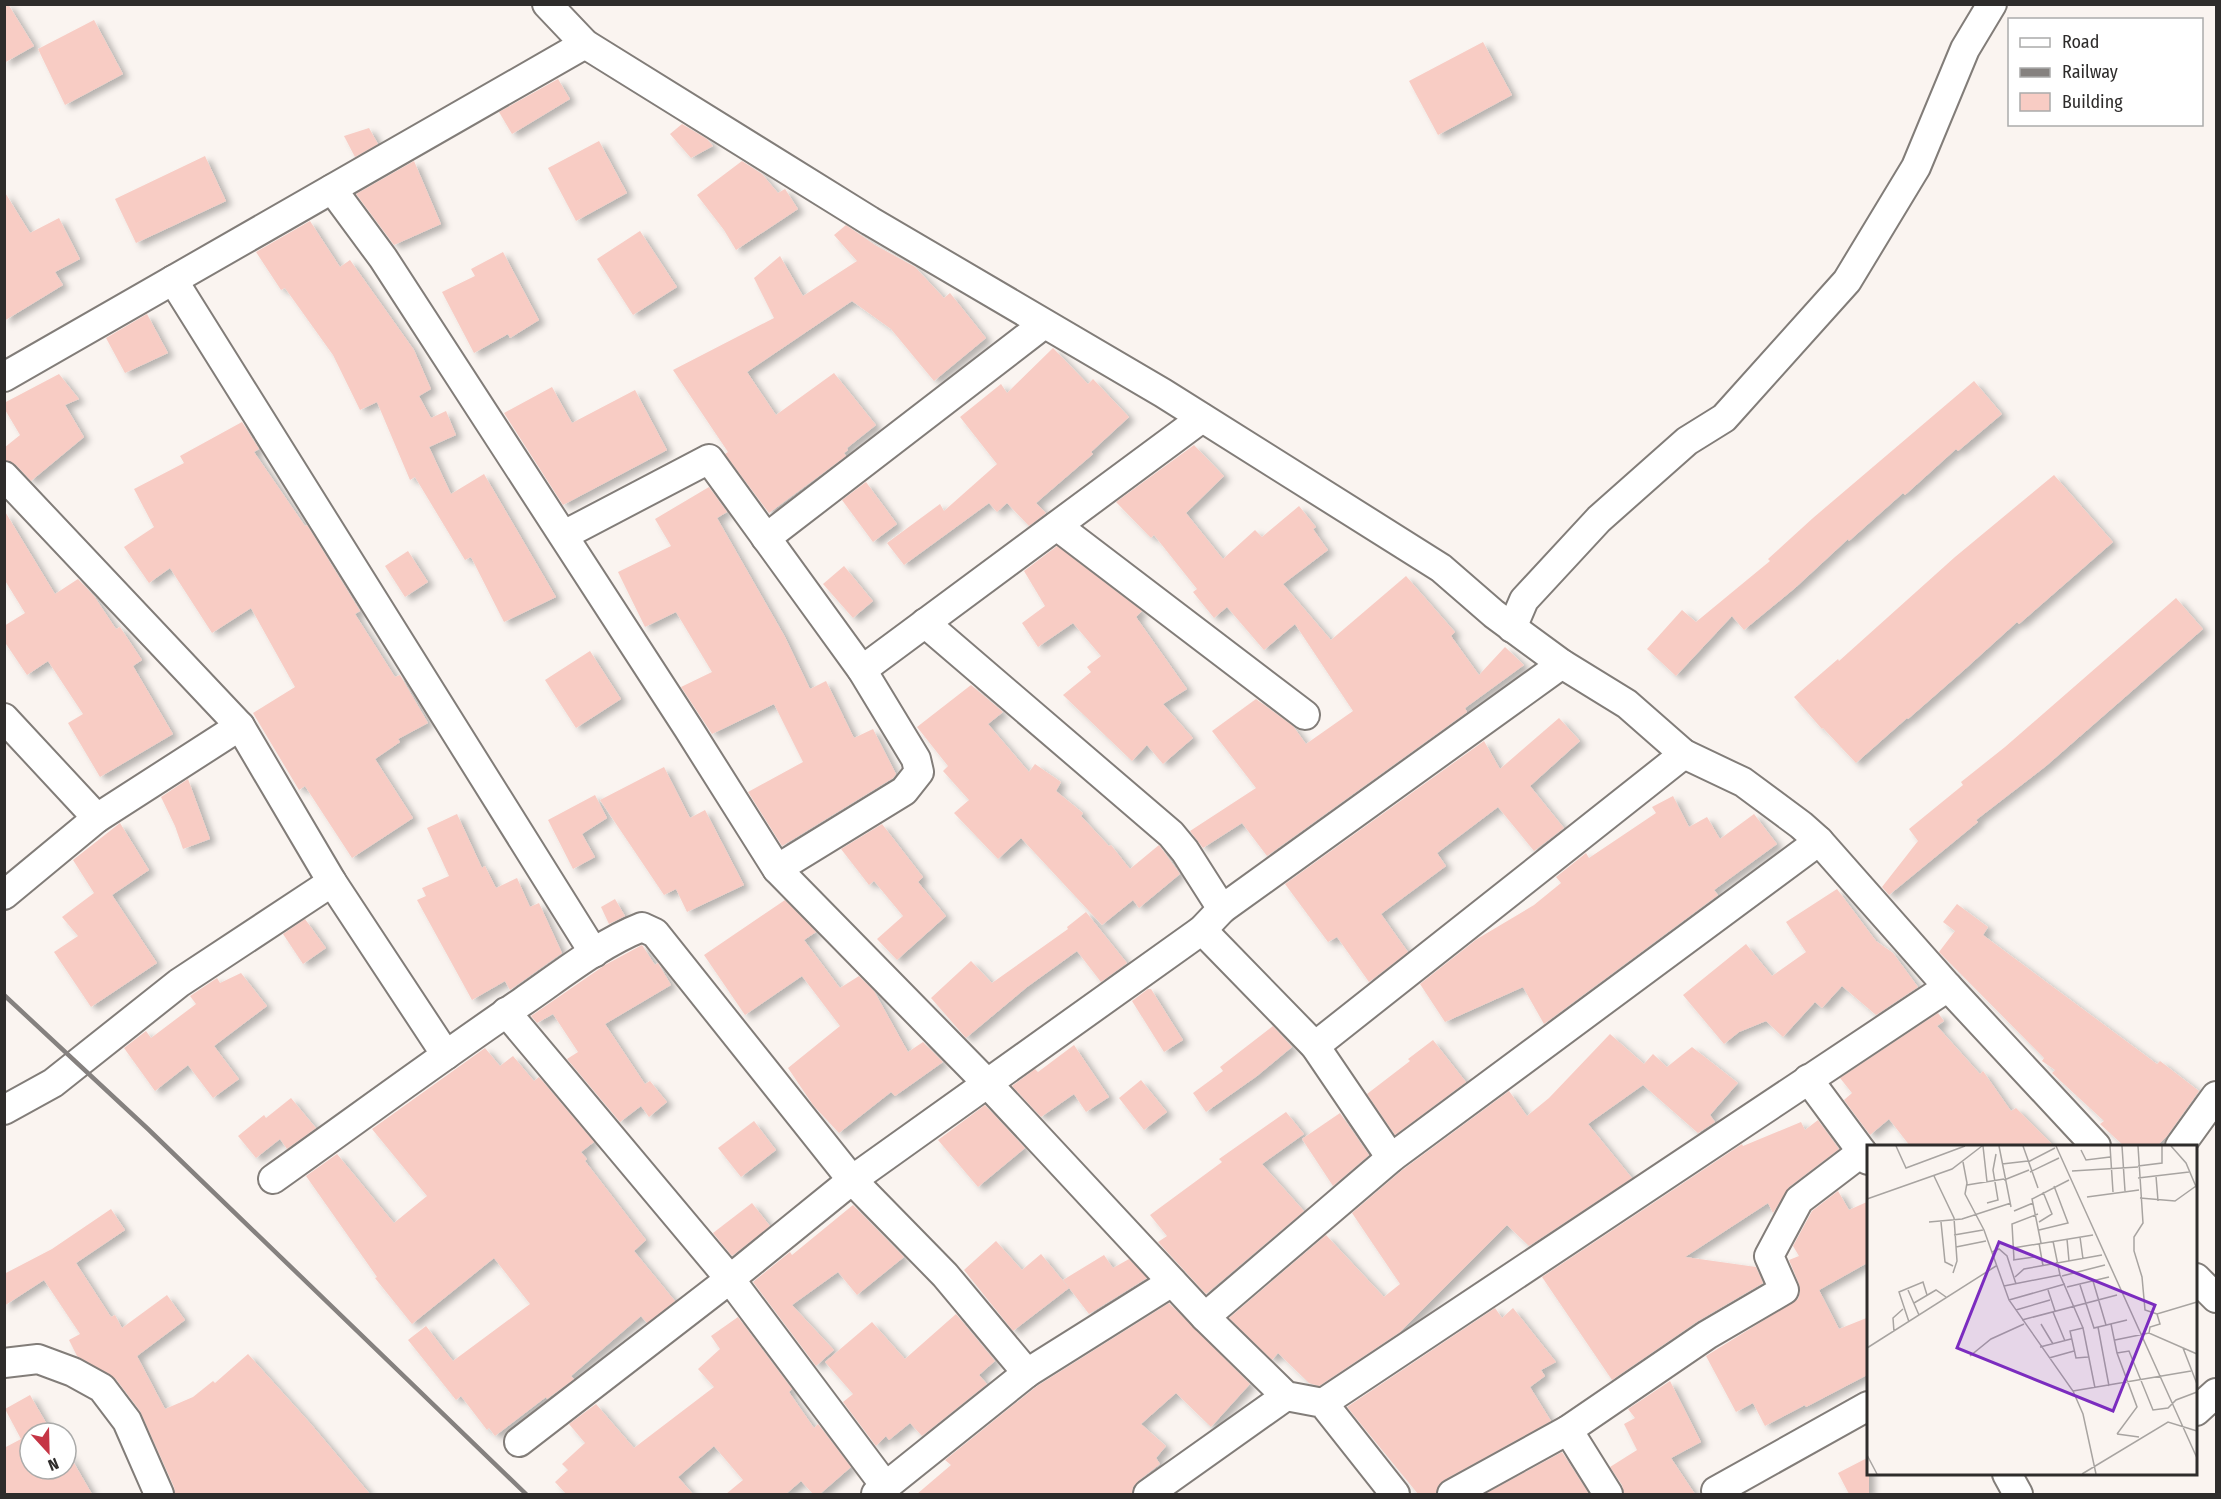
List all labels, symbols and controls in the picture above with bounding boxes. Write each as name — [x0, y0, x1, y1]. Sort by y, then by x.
legend — [2008, 18, 2203, 126]
text: Road — [2062, 31, 2099, 53]
text: Railway — [2062, 61, 2118, 83]
text: Building — [2062, 91, 2123, 113]
inset map — [1867, 1145, 2197, 1475]
north arrow — [18, 1421, 78, 1481]
text: N — [45, 1454, 61, 1475]

